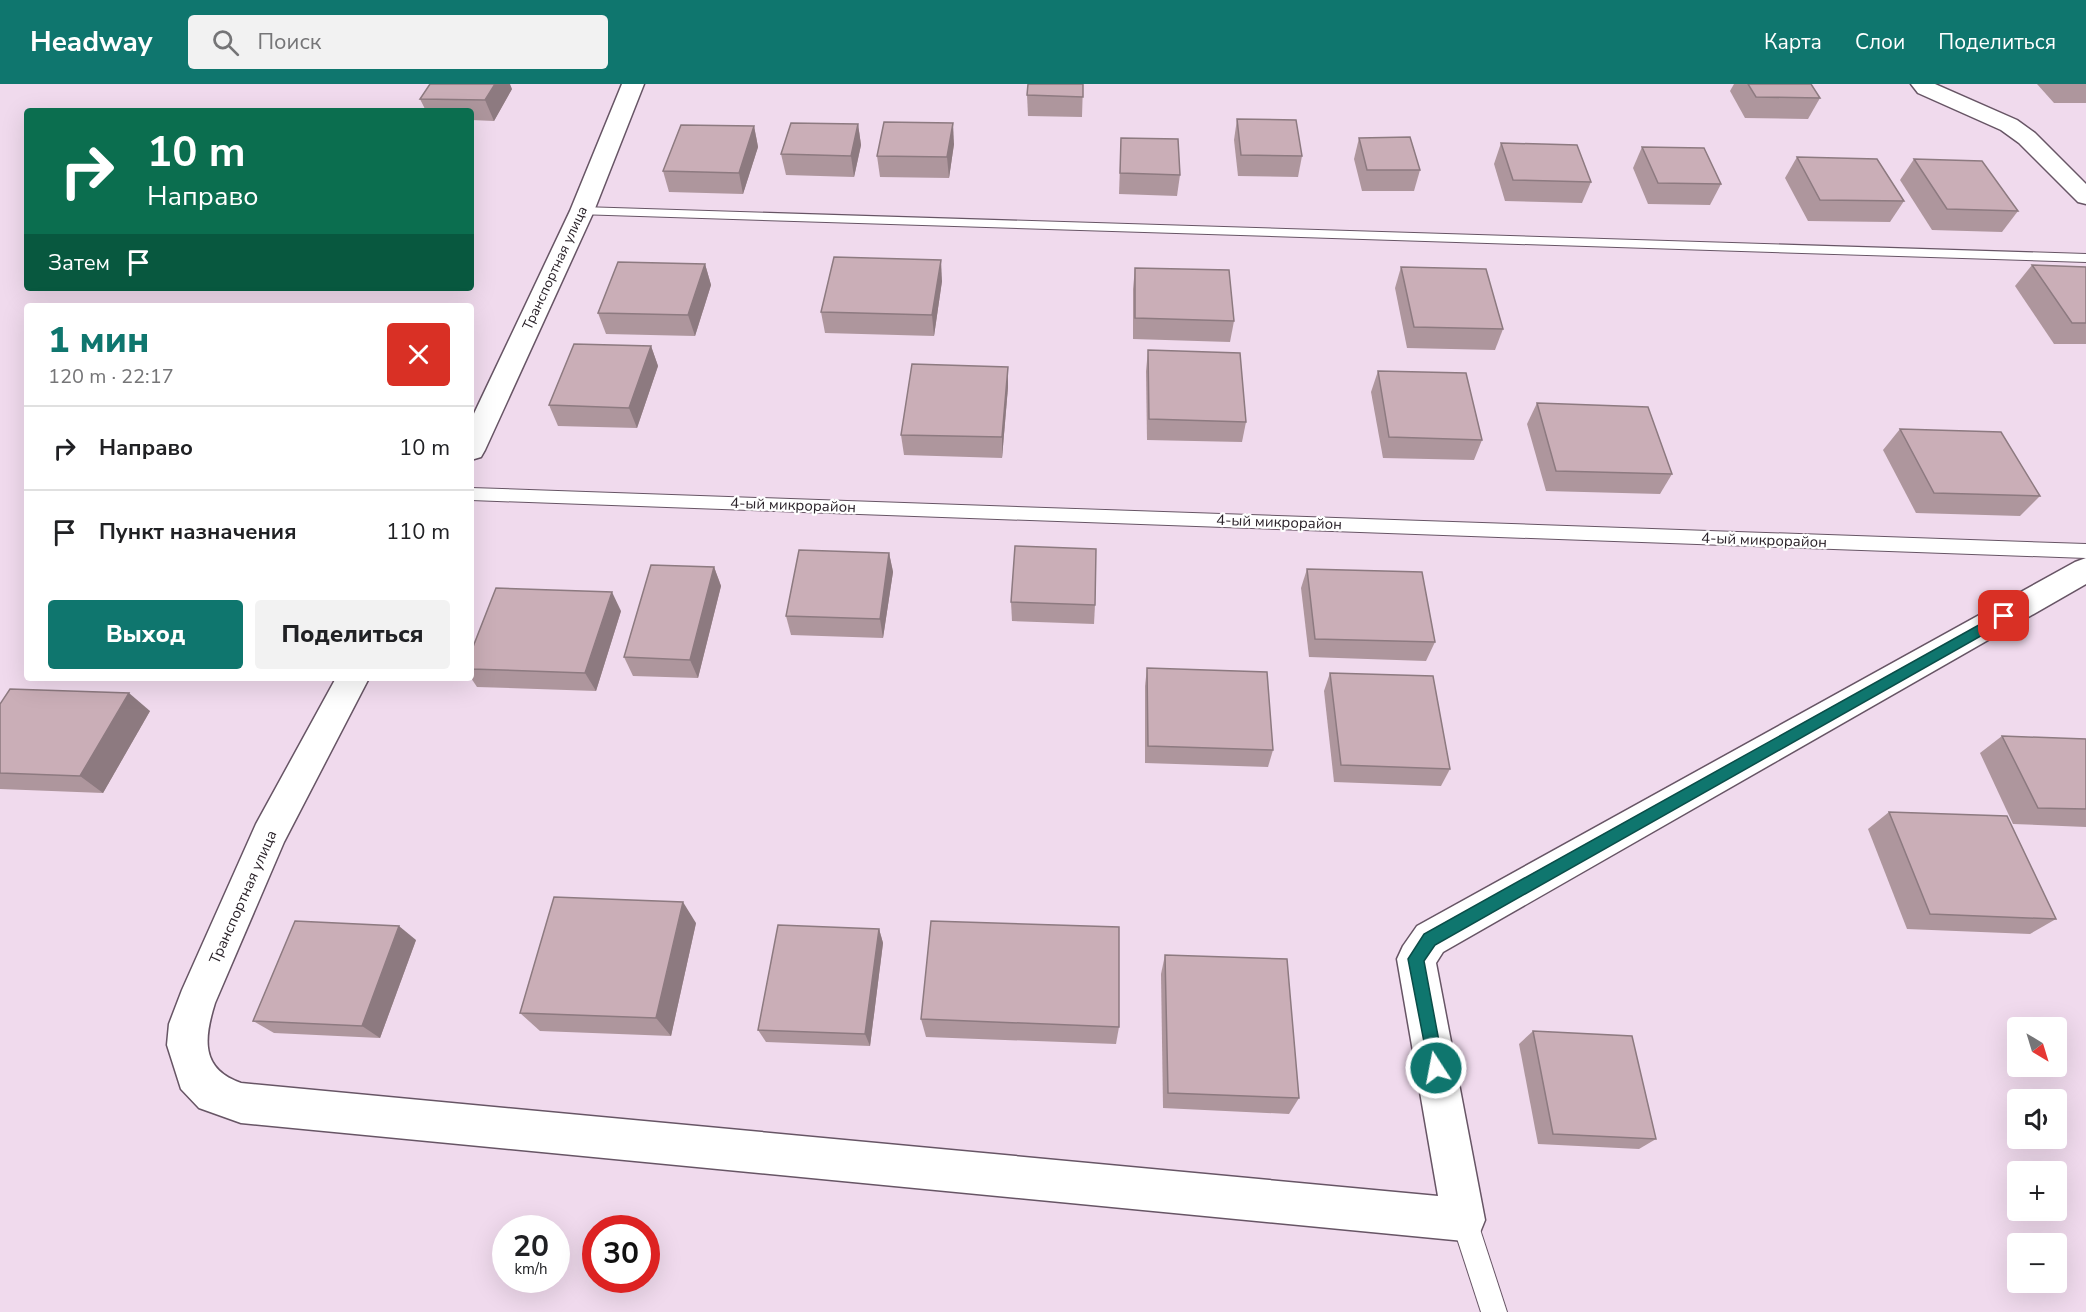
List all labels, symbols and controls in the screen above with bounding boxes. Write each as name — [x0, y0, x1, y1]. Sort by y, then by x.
search box — [188, 15, 608, 69]
text: Headway — [30, 23, 152, 61]
icon: search — [209, 26, 242, 59]
text: Поиск — [257, 27, 321, 57]
text: Карта — [1764, 28, 1822, 56]
text: Слои — [1855, 28, 1905, 56]
text: Поделиться — [1938, 28, 2056, 56]
text: 10 m — [147, 124, 246, 181]
icon: right — [48, 132, 126, 210]
text: Направо — [147, 178, 258, 215]
street label: Транспортная улица — [518, 203, 592, 333]
icon: arrive — [122, 246, 155, 279]
text: Затем — [48, 248, 110, 278]
text: 1 мин — [48, 316, 149, 365]
button: close — [387, 323, 450, 386]
text: 120 m · 22:17 — [48, 363, 174, 390]
icon: right — [48, 432, 81, 465]
text: Направо — [99, 433, 193, 463]
text: 10 m — [399, 433, 450, 463]
street label: 4-ый микрорайон — [730, 493, 856, 517]
street label: 4-ый микрорайон — [1216, 510, 1342, 534]
icon: arrive — [48, 516, 81, 549]
text: Пункт назначения — [99, 517, 297, 547]
text: 110 m — [386, 517, 450, 547]
street label: 4-ый микрорайон — [1701, 528, 1827, 552]
pin — [1978, 590, 2029, 641]
icon: arrive — [1987, 599, 2020, 632]
button: Выход — [48, 600, 243, 669]
button: Поделиться — [255, 600, 450, 669]
street label: Транспортная улица — [205, 827, 281, 967]
north arrow — [2007, 1017, 2067, 1077]
map controls — [2007, 1017, 2067, 1293]
position arrow — [1404, 1036, 1468, 1100]
button: sound — [2007, 1089, 2067, 1149]
button: + — [2007, 1161, 2067, 1221]
speed limit sign: 30 — [582, 1215, 660, 1293]
text: 20 — [513, 1226, 549, 1267]
button: − — [2007, 1233, 2067, 1293]
text: km/h — [514, 1259, 548, 1279]

